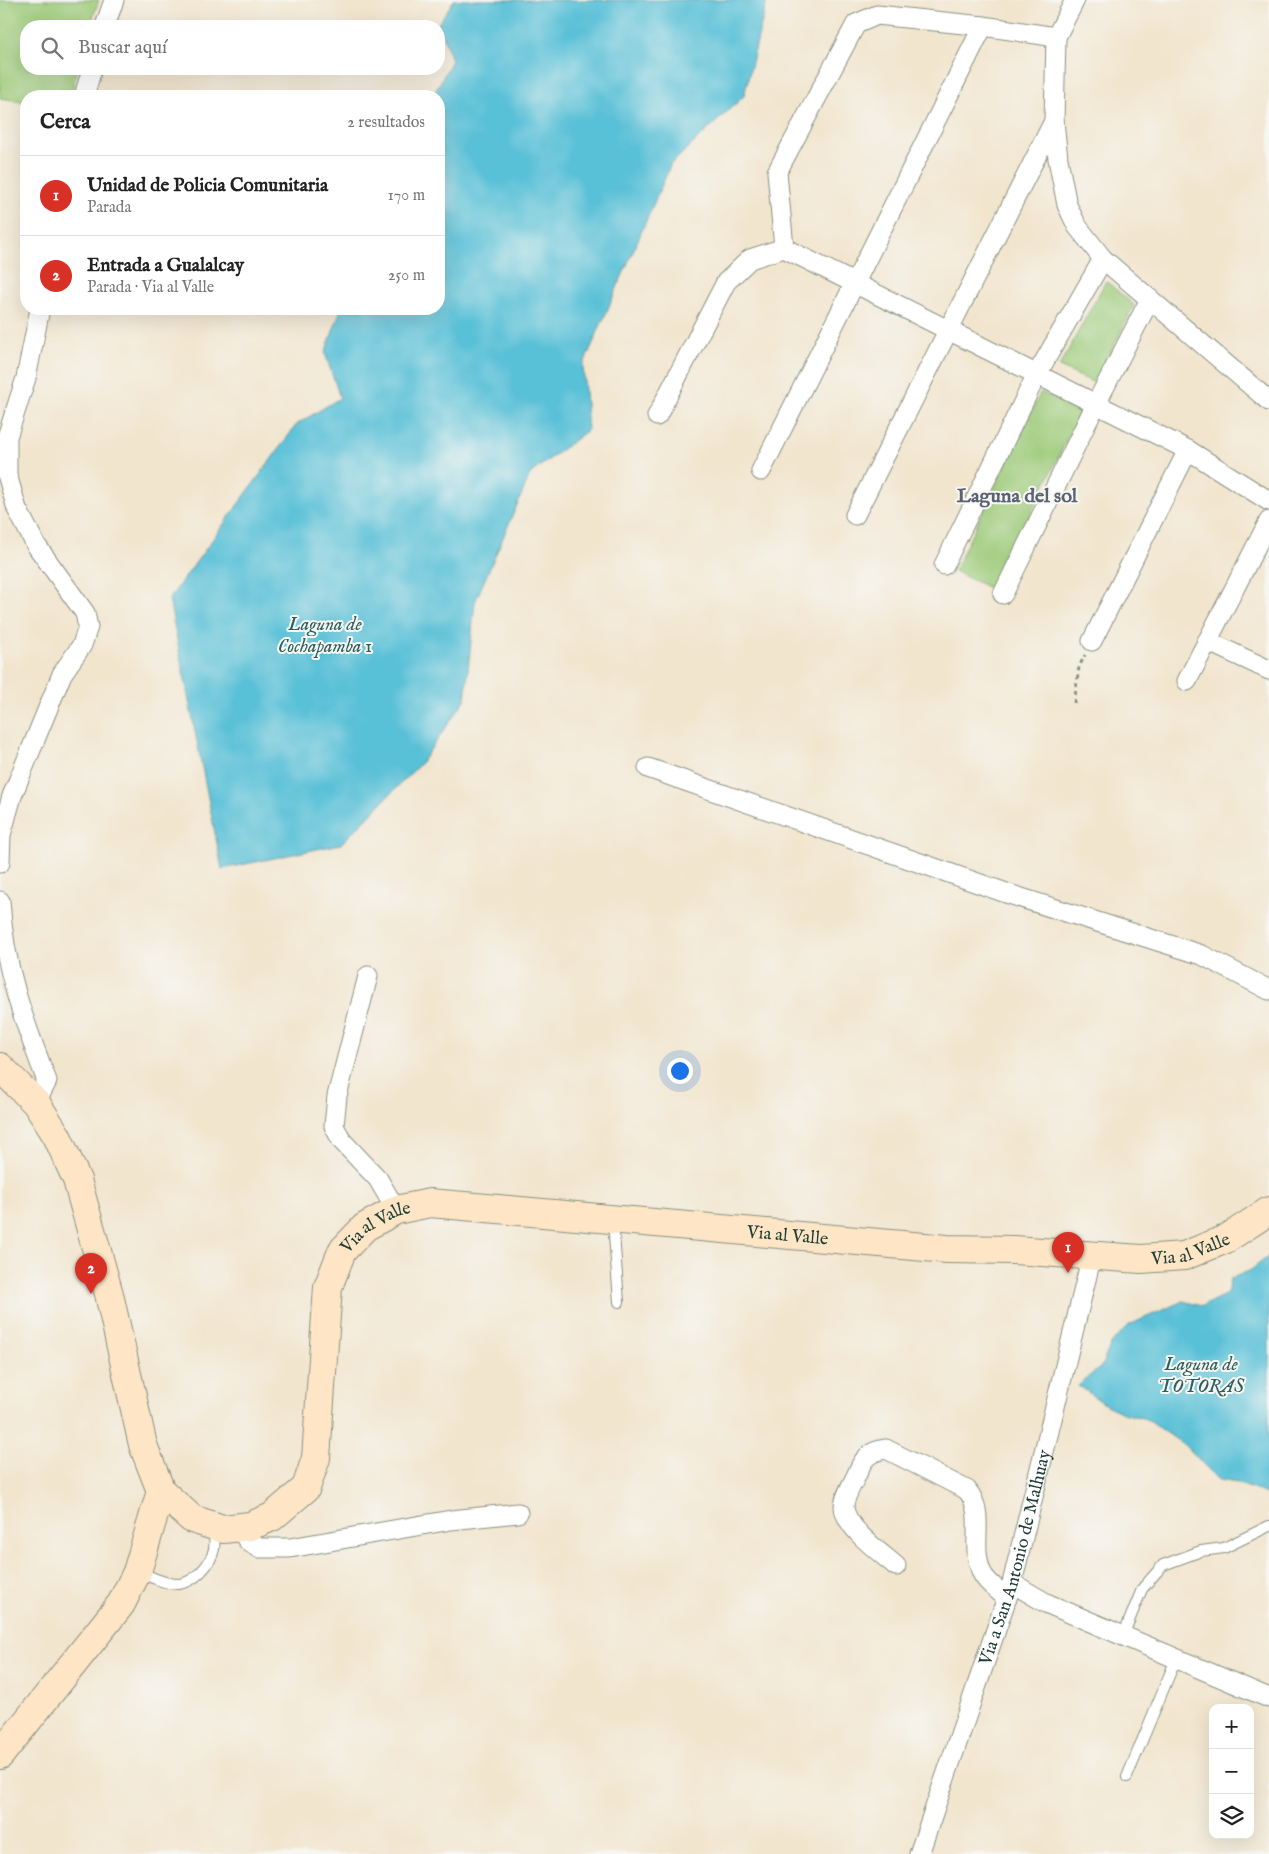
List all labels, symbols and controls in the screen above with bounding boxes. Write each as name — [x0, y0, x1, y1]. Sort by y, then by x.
search box — [20, 20, 445, 75]
icon: search — [38, 34, 66, 62]
text: Buscar aquí — [78, 36, 167, 60]
text: Cerca — [40, 109, 90, 136]
text: 2 resultados — [347, 113, 425, 133]
text: Unidad de Policia Comunitaria — [87, 174, 328, 198]
text: 1 — [53, 186, 59, 206]
text: 170 m — [388, 186, 425, 206]
text: Parada — [87, 198, 131, 218]
text: Entrada a Gualalcay — [87, 254, 244, 278]
text: 2 — [52, 266, 60, 286]
text: 250 m — [388, 266, 425, 286]
text: Parada · Via al Valle — [87, 278, 214, 298]
district label: Laguna del sol — [957, 484, 1078, 509]
water label: Laguna de Cochapamba 1 — [278, 613, 372, 659]
your location — [667, 1058, 693, 1084]
street label: Via al Valle — [335, 1197, 413, 1259]
street label: Via al Valle — [745, 1221, 829, 1251]
street label: Via al Valle — [1149, 1229, 1234, 1271]
pin: 1 — [1052, 1232, 1084, 1273]
pin: 2 — [75, 1253, 107, 1294]
water label: Laguna de TOTORAS — [1158, 1353, 1245, 1399]
street label: Via a San Antonio de Malhuay — [974, 1448, 1057, 1669]
map controls — [1209, 1704, 1254, 1839]
button: + — [1209, 1704, 1254, 1749]
button: − — [1209, 1749, 1254, 1794]
button: layers — [1209, 1794, 1254, 1839]

